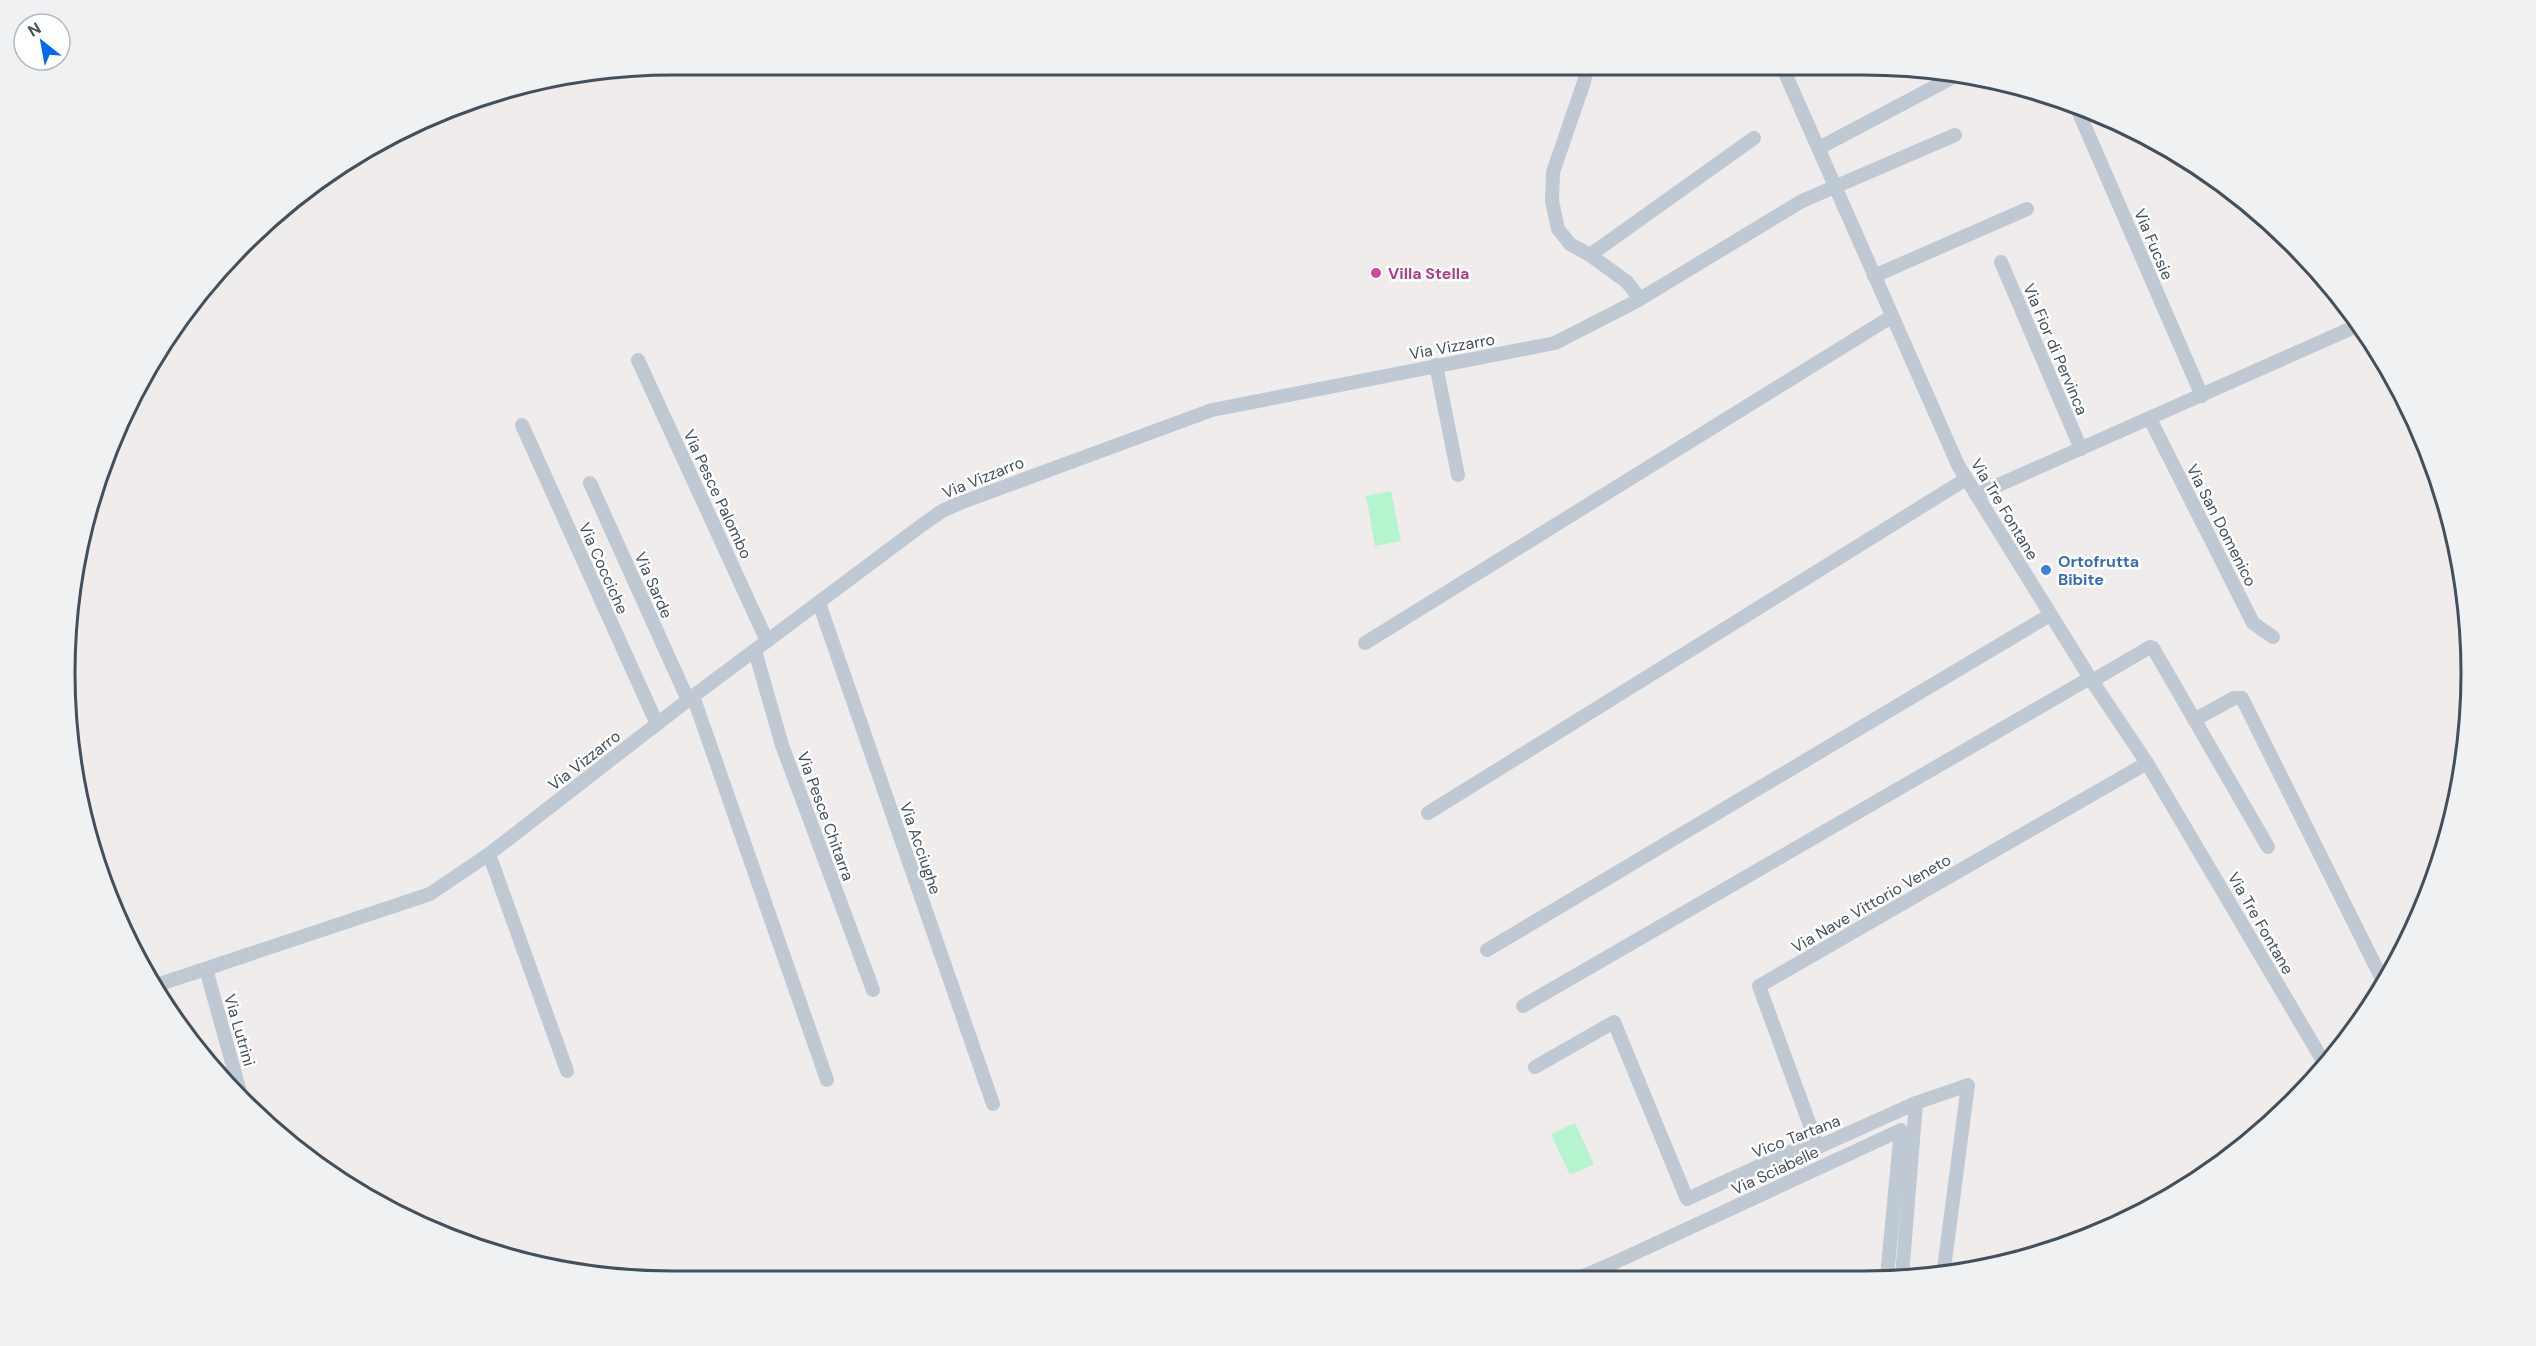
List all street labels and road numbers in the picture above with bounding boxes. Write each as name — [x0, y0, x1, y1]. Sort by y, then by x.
street label: Via Fucsie — [2129, 205, 2178, 283]
street label: Via Fior di Pervinca — [2018, 280, 2093, 418]
street label: Via Vizzarro — [1408, 329, 1496, 364]
street label: Via Pesce Palombo — [678, 426, 757, 562]
street label: Via Vizzarro — [939, 452, 1027, 503]
street label: Via Tre Fontane — [1966, 455, 2043, 564]
street label: Via San Domenico — [2182, 461, 2261, 590]
street label: Via Cocciche — [574, 519, 633, 617]
street label: Via Sarde — [630, 549, 677, 622]
street label: Via Vizzarro — [544, 726, 625, 795]
street label: Via Pesce Chitarra — [792, 749, 859, 884]
street label: Via Acciughe — [895, 799, 946, 897]
street label: Via Nave Vittorio Veneto — [1788, 849, 1955, 958]
street label: Via Tre Fontane — [2223, 868, 2298, 978]
street label: Via Lutrini — [219, 992, 260, 1069]
street label: Vico Tartana — [1749, 1110, 1843, 1163]
street label: Via Sciabelle — [1728, 1141, 1822, 1200]

